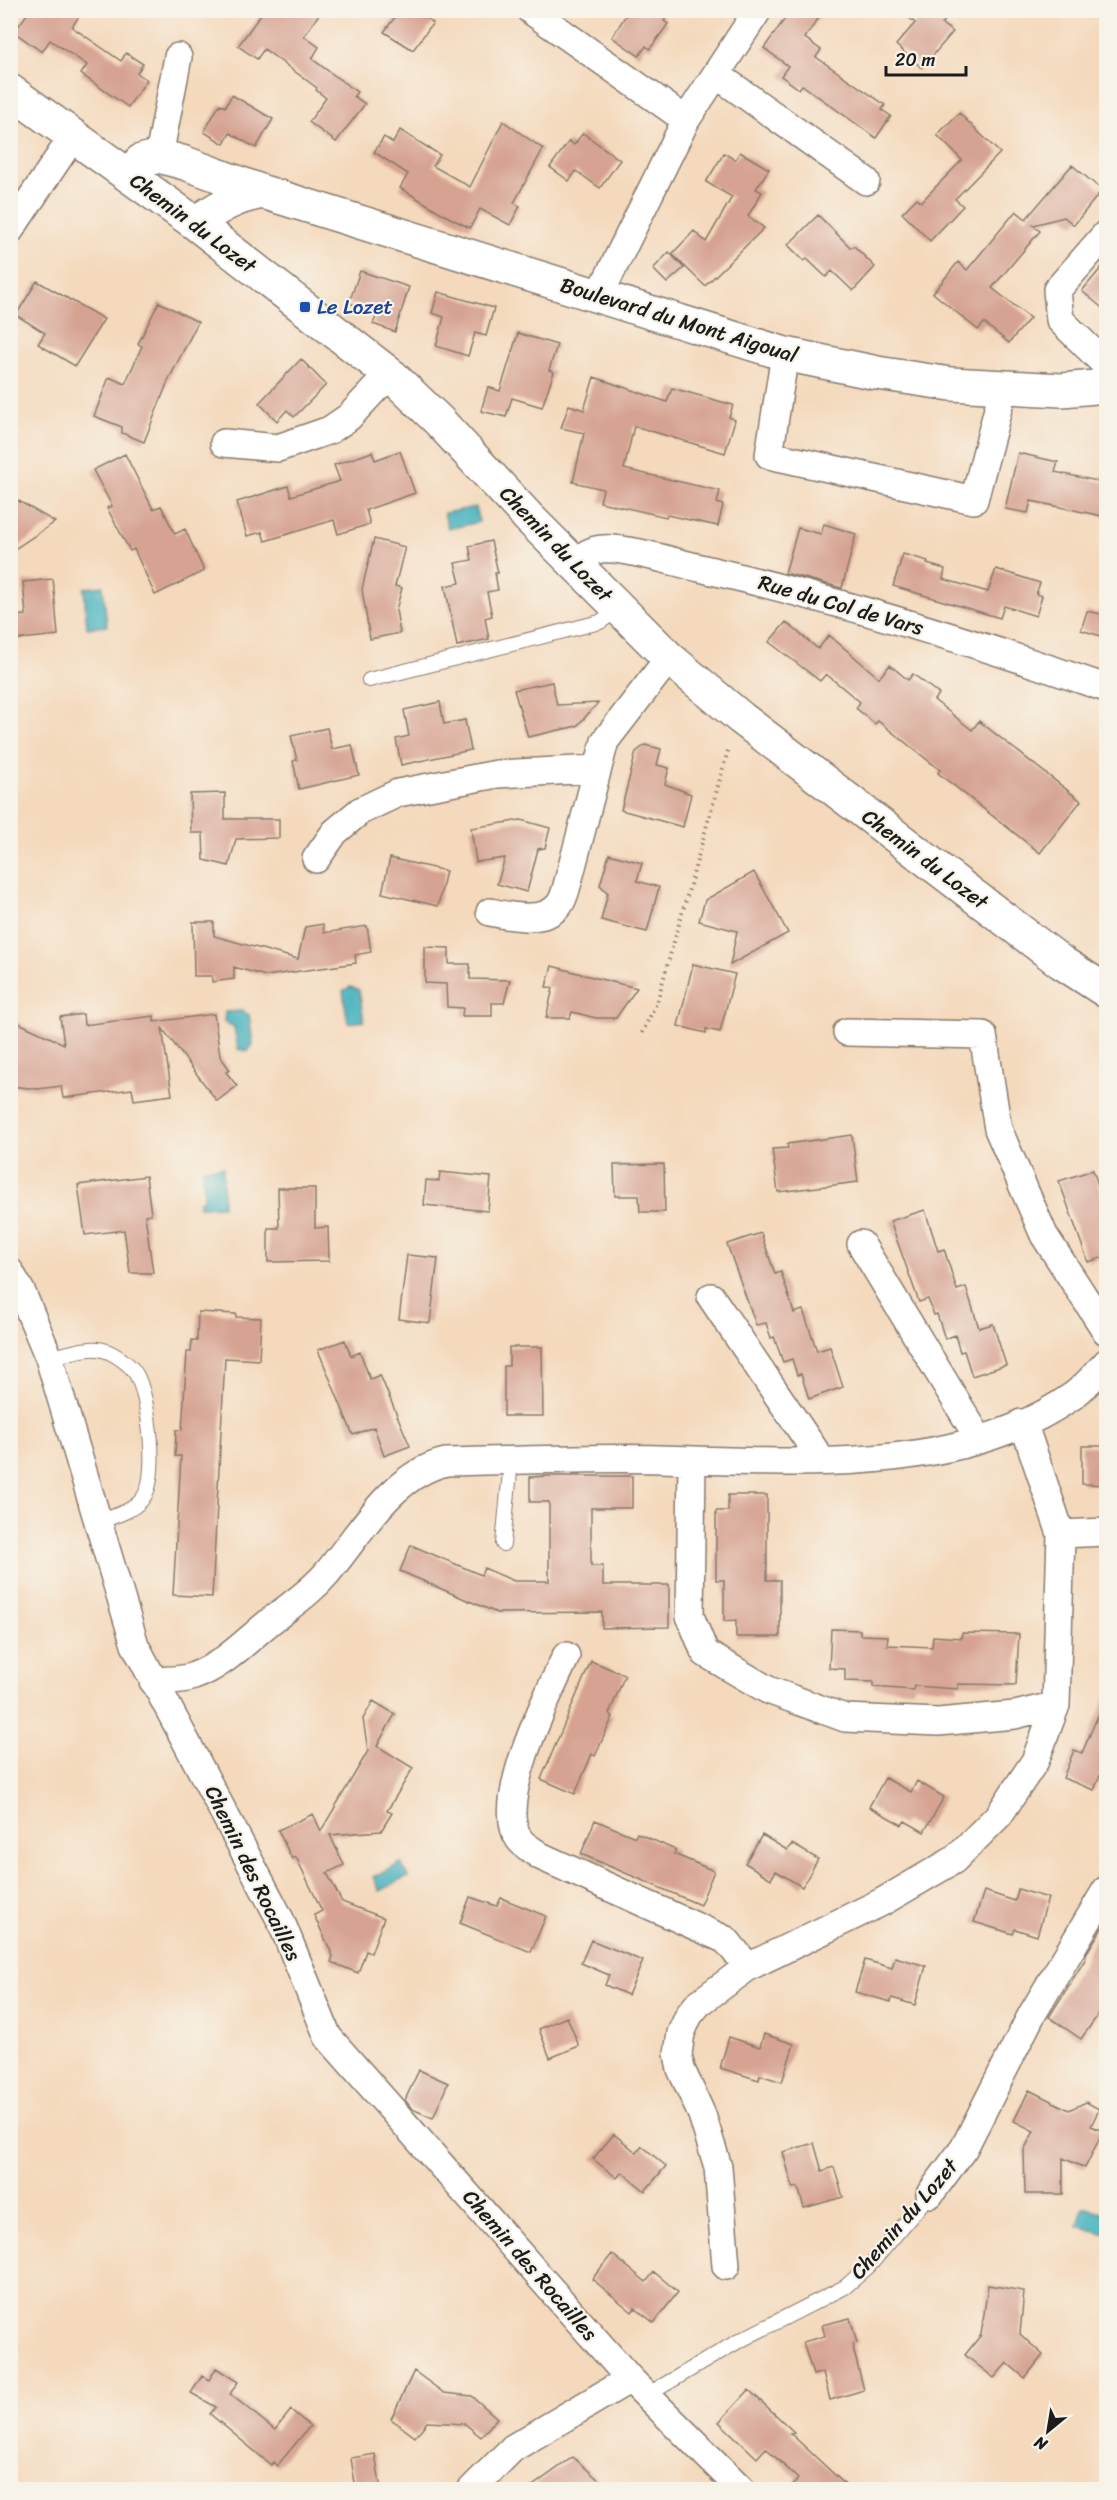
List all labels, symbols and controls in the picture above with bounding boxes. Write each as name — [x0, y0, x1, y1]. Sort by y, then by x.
scale bar — [886, 39, 966, 77]
text: 20 m — [895, 44, 935, 76]
street label: Chemin du Lozet — [121, 162, 266, 285]
street label: Boulevard du Mont Aigoual — [555, 266, 803, 375]
place label: Le Lozet — [317, 288, 393, 326]
marker: Le Lozet — [298, 300, 312, 314]
street label: Chemin du Lozet — [490, 476, 623, 613]
street label: Rue du Col de Vars — [754, 563, 928, 647]
street label: Chemin du Lozet — [853, 798, 998, 921]
street label: Chemin des Rocailles — [194, 1779, 312, 1968]
street label: Chemin du Lozet — [840, 2148, 969, 2288]
street label: Chemin des Rocailles — [453, 2180, 607, 2350]
north arrow — [1018, 2401, 1078, 2461]
text: N — [1028, 2428, 1054, 2459]

